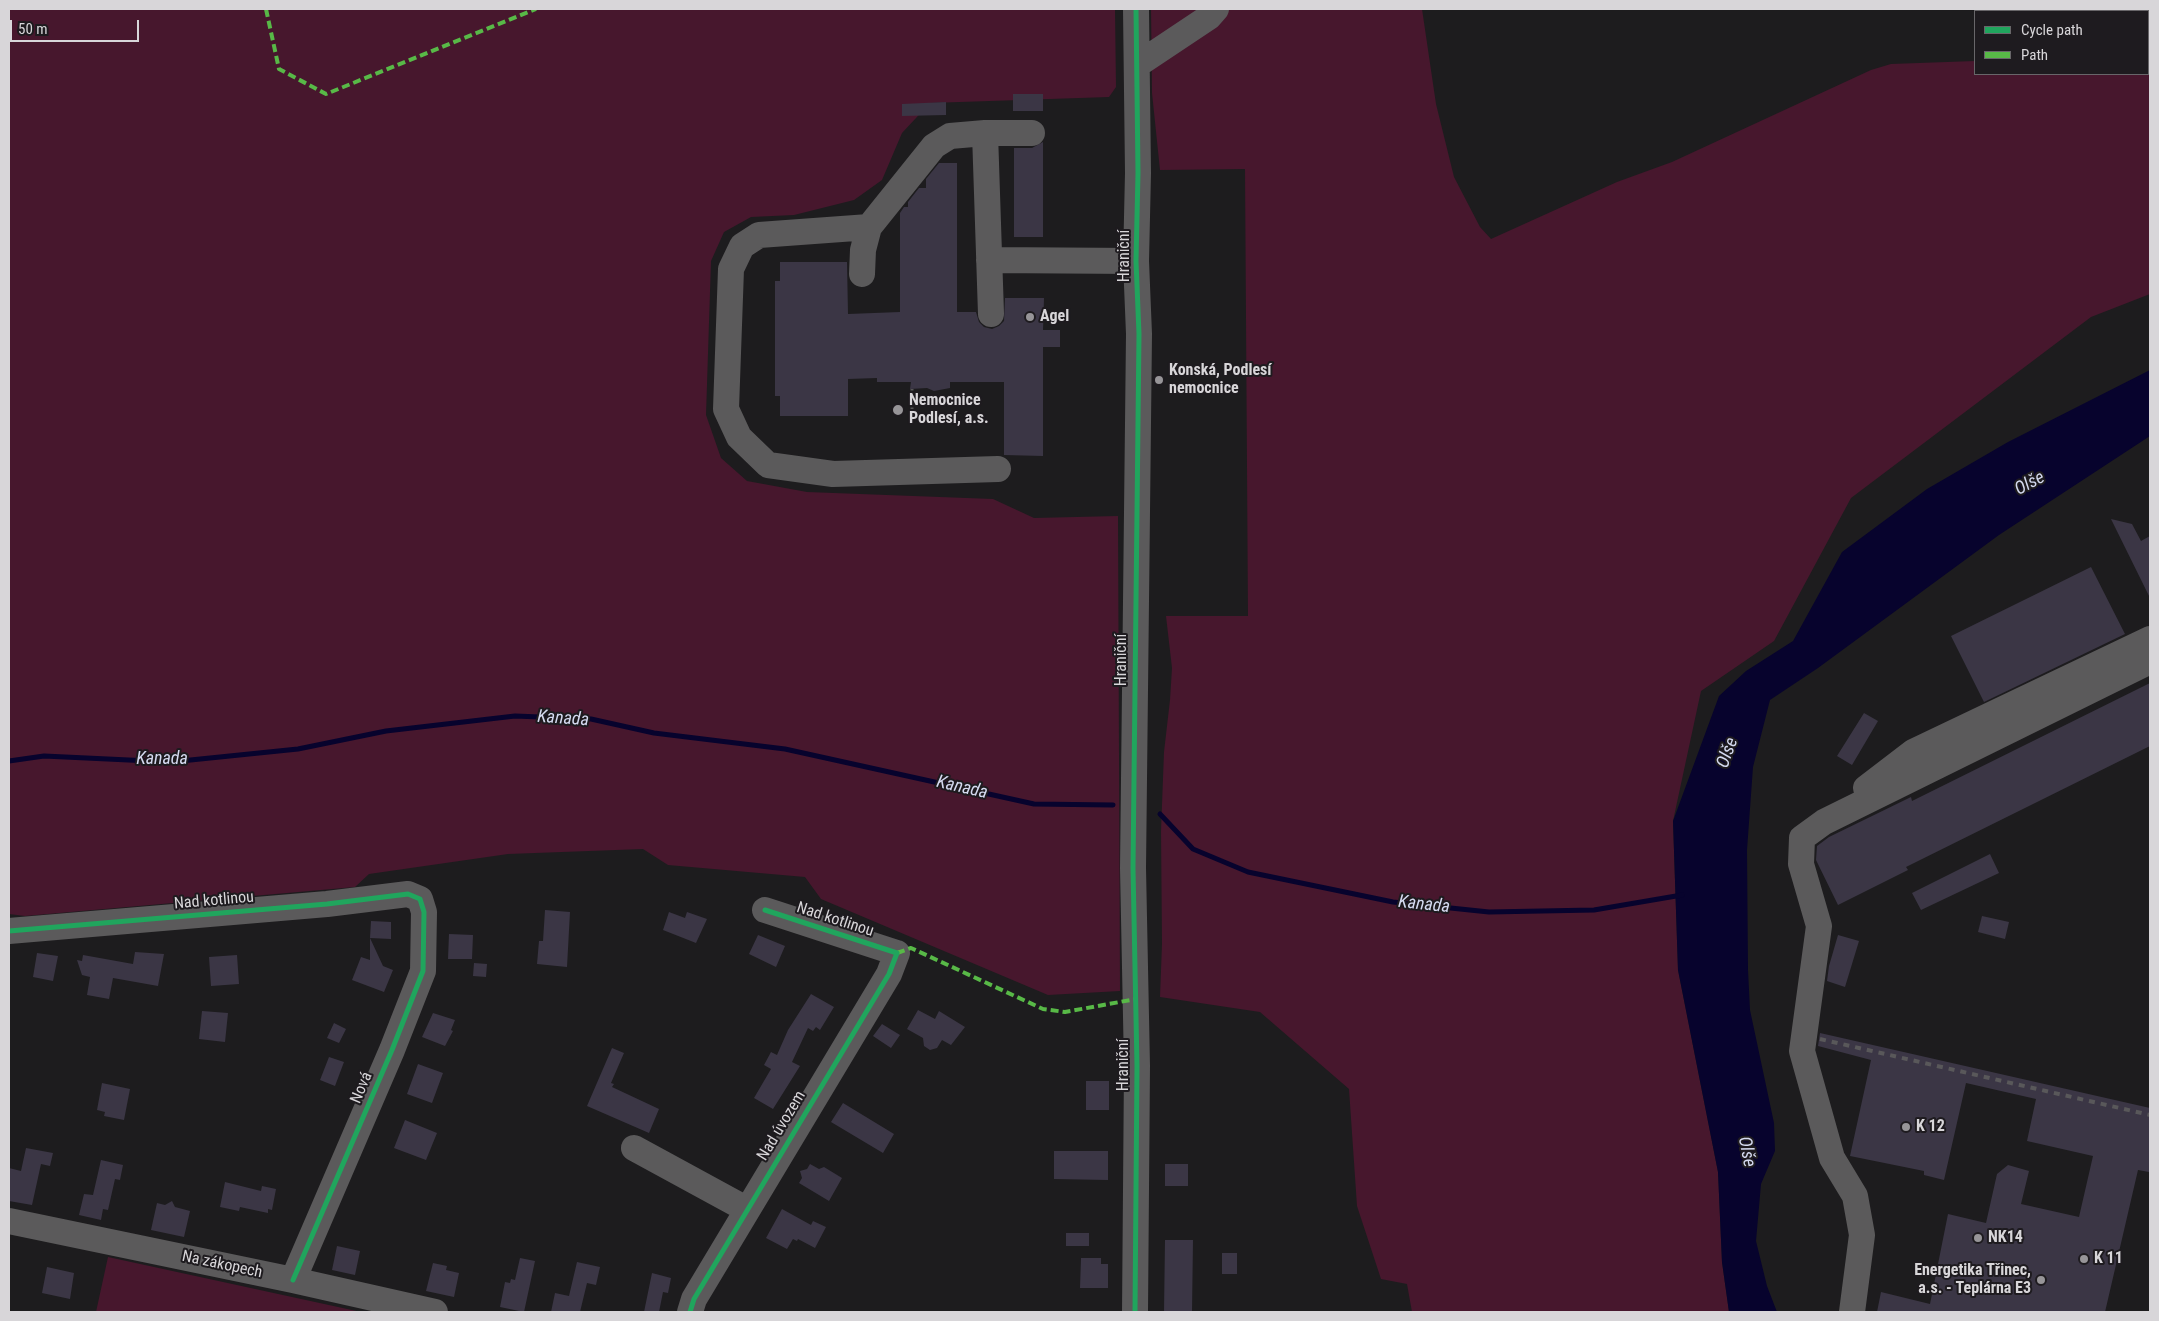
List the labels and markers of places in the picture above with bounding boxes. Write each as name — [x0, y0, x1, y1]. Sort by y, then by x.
place label: Agel — [1040, 307, 1069, 327]
marker: Agel — [1024, 311, 1036, 323]
place label: Konská, Podlesí nemocnice — [1169, 361, 1272, 399]
marker: Konská, Podlesí nemocnice — [1153, 374, 1165, 386]
place label: Nemocnice Podlesí, a.s. — [909, 391, 989, 429]
marker: Nemocnice Podlesí, a.s. — [891, 403, 905, 417]
place label: K 12 — [1916, 1117, 1945, 1137]
marker: K 12 — [1900, 1121, 1912, 1133]
place label: NK14 — [1988, 1228, 2023, 1248]
marker: NK14 — [1972, 1232, 1984, 1244]
place label: K 11 — [2094, 1249, 2123, 1269]
marker: K 11 — [2078, 1253, 2090, 1265]
place label: Energetika Třinec, a.s. - Teplárna E3 — [1914, 1261, 2031, 1299]
marker: Energetika Třinec, a.s. - Teplárna E3 — [2035, 1274, 2047, 1286]

